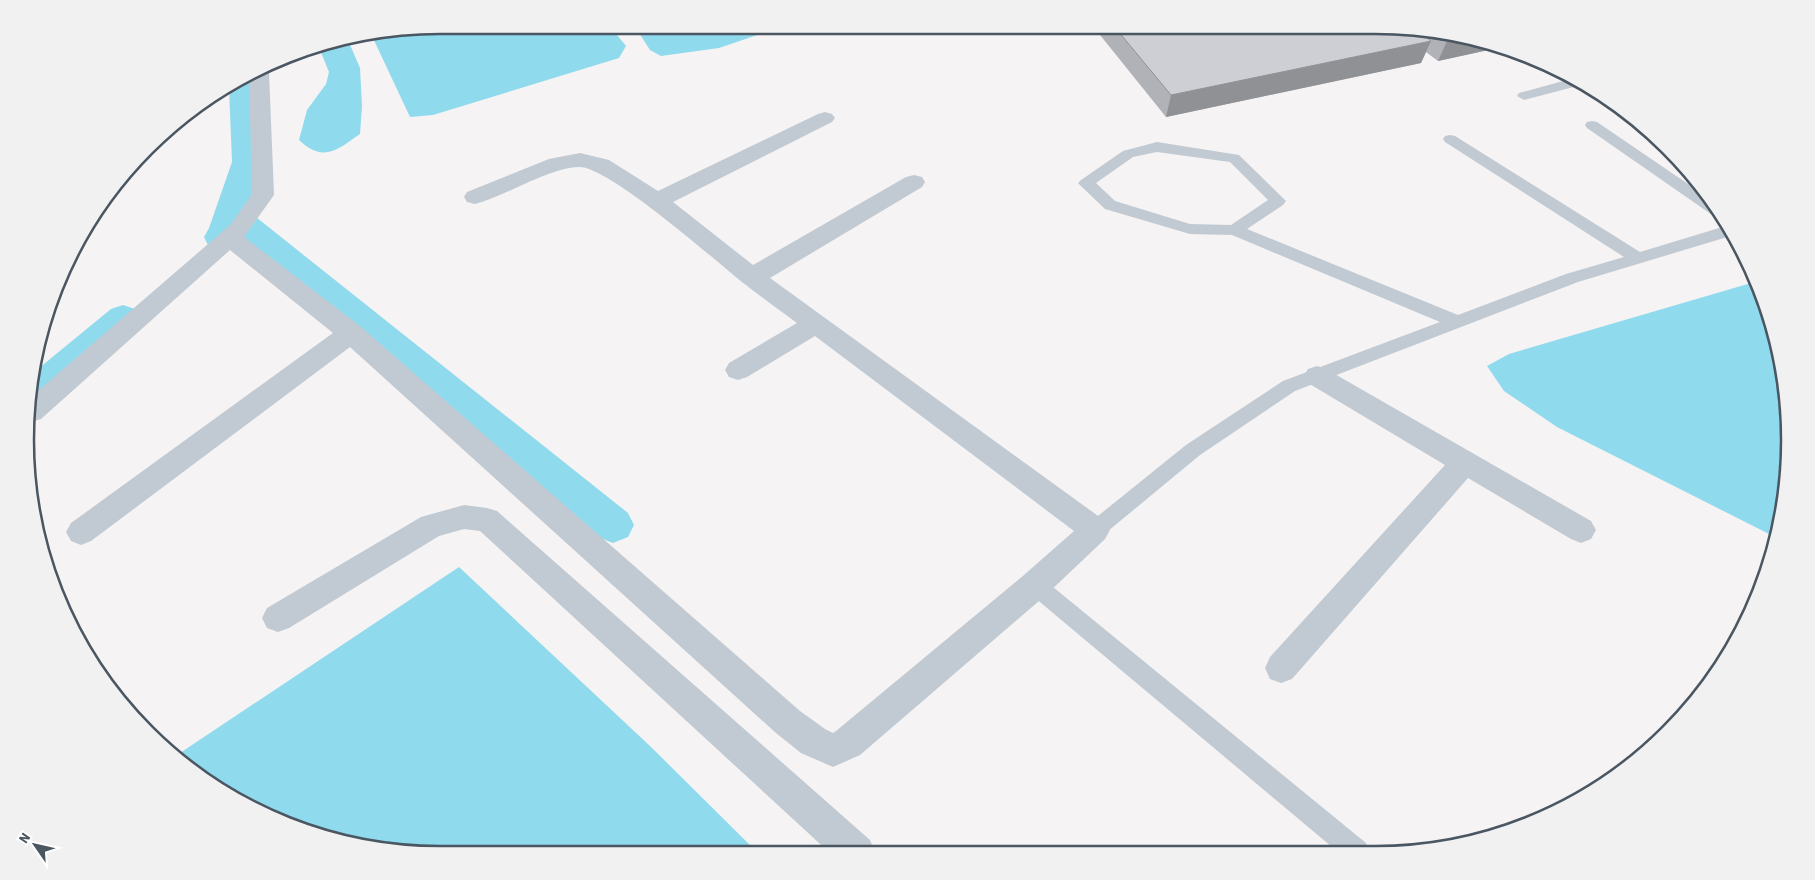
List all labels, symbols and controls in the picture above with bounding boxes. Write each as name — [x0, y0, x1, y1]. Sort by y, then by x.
north arrow — [10, 820, 60, 870]
text: N — [14, 829, 36, 848]

